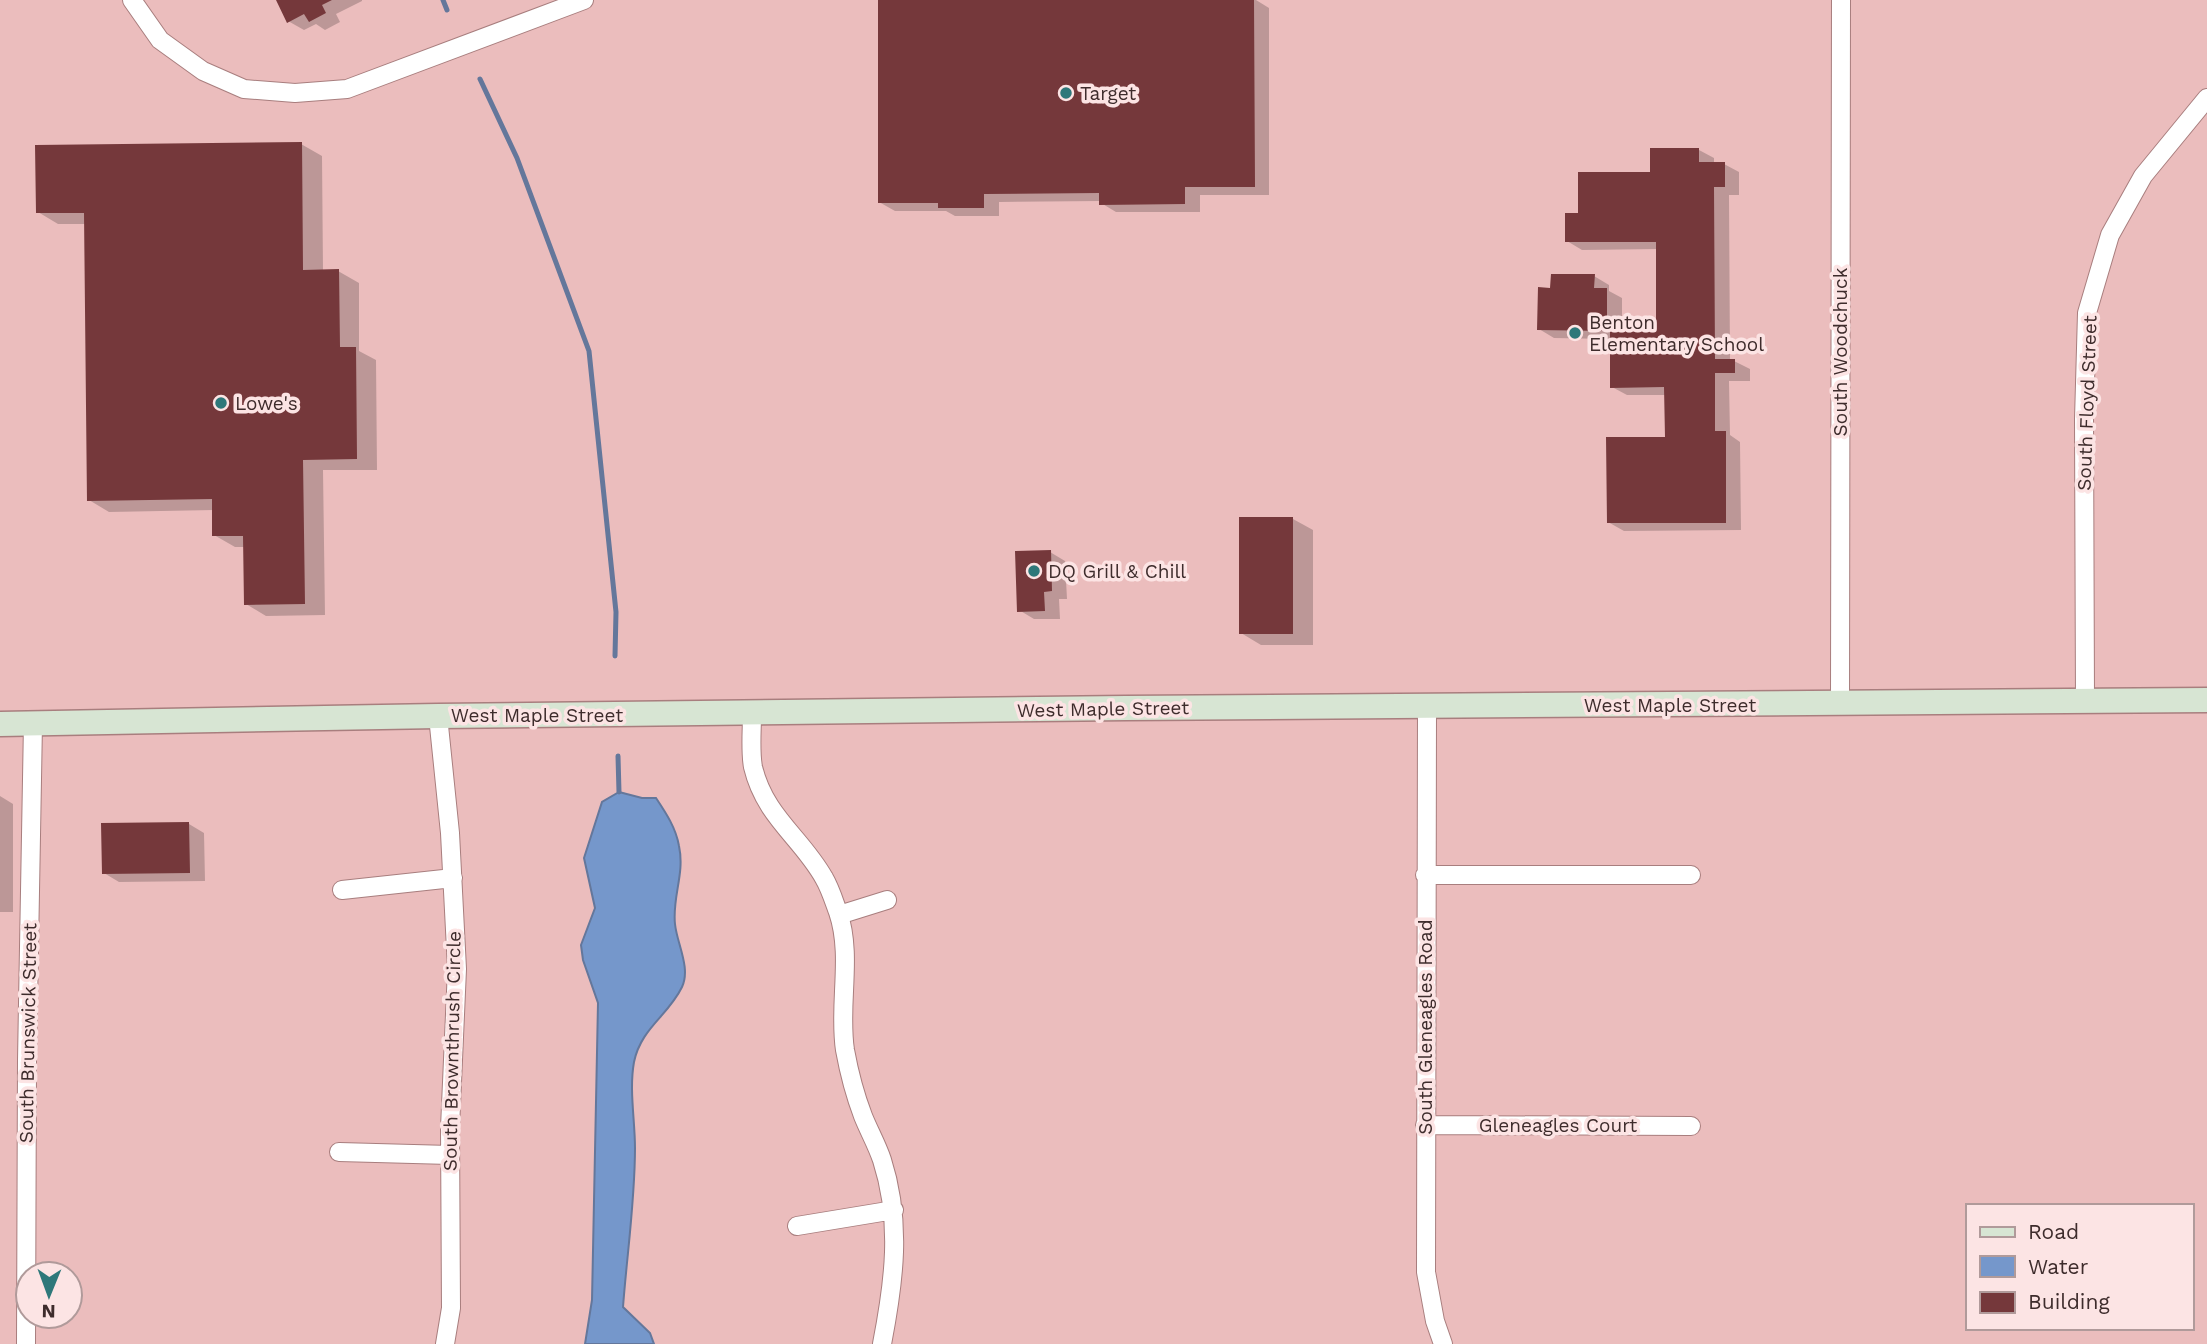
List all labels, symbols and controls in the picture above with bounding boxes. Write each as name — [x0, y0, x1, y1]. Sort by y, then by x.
place label: Target — [1080, 82, 1136, 105]
marker: Target — [1058, 85, 1074, 101]
street label: South Woodchuck — [1829, 267, 1852, 436]
place label: Benton Elementary School — [1589, 311, 1764, 356]
street label: South Floyd Street — [2072, 315, 2102, 491]
marker: Benton Elementary School — [1567, 325, 1583, 341]
place label: Lowe's — [235, 392, 298, 415]
marker: Lowe's — [213, 395, 229, 411]
place label: DQ Grill & Chill — [1048, 560, 1186, 583]
marker: DQ Grill & Chill — [1026, 563, 1042, 579]
street label: West Maple Street — [1584, 694, 1756, 717]
street label: West Maple Street — [1017, 696, 1189, 722]
street label: West Maple Street — [451, 704, 623, 727]
street label: South Gleneagles Road — [1414, 919, 1437, 1135]
street label: South Brunswick Street — [15, 923, 41, 1143]
street label: South Brownthrush Circle — [438, 931, 466, 1171]
street label: Gleneagles Court — [1479, 1114, 1637, 1137]
legend — [1966, 1204, 2193, 1330]
text: Road — [2028, 1219, 2079, 1244]
text: Water — [2028, 1254, 2089, 1279]
north arrow — [14, 1260, 84, 1330]
text: Building — [2028, 1289, 2110, 1314]
text: N — [41, 1300, 56, 1323]

